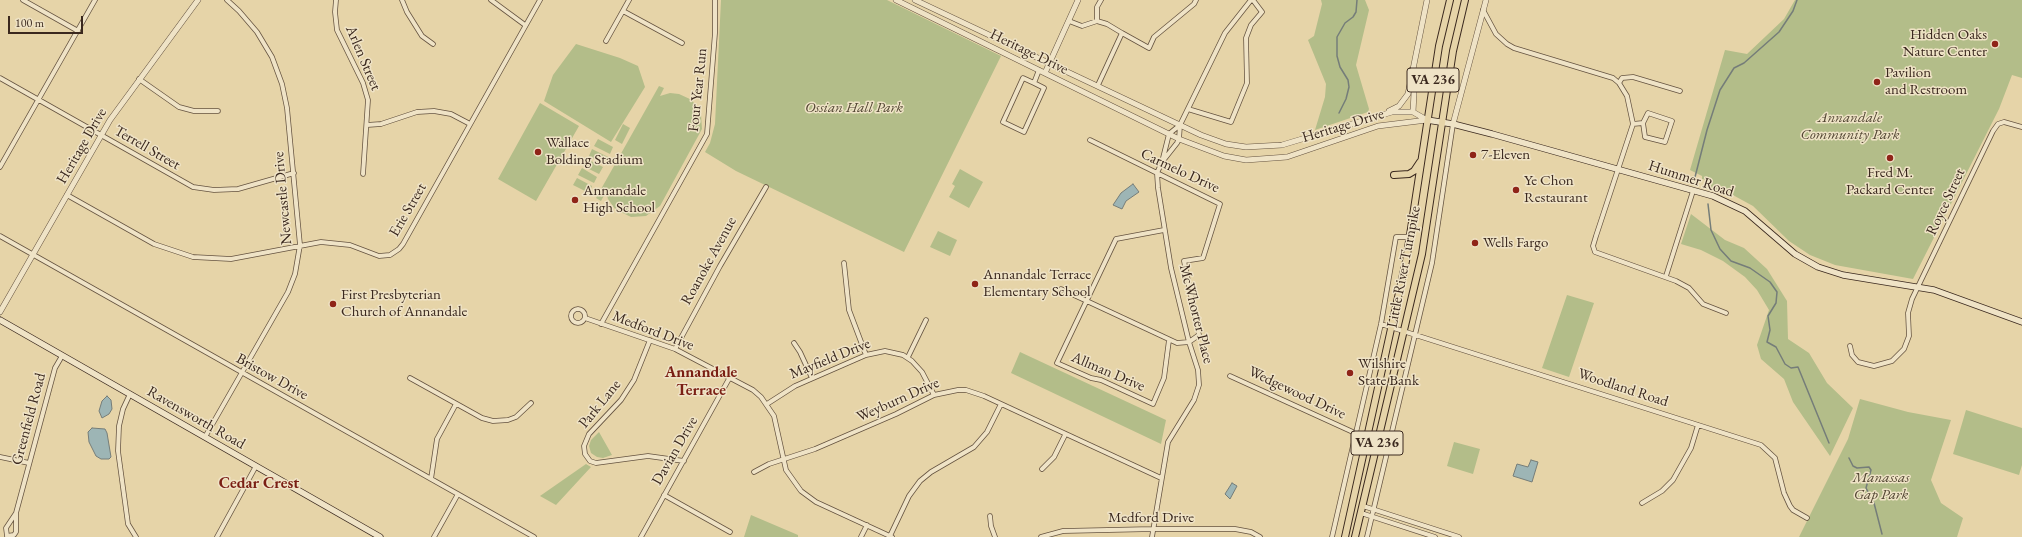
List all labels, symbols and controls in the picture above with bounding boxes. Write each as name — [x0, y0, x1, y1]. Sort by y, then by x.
scale bar — [10, 8, 85, 34]
text: 100 m — [15, 15, 44, 31]
street label: Arlen Street — [341, 23, 385, 93]
street label: Heritage Drive — [987, 25, 1071, 79]
place label: Hidden Oaks Nature Center — [1903, 26, 1987, 61]
marker: Hidden Oaks Nature Center — [1990, 39, 2000, 49]
street label: Four Year Run — [685, 47, 711, 133]
place label: Pavilion and Restroom — [1885, 64, 1967, 99]
road number: VA 236 — [1407, 68, 1459, 92]
marker: Pavilion and Restroom — [1872, 77, 1882, 87]
park label: Ossian Hall Park — [805, 99, 903, 117]
street label: Heritage Drive — [53, 105, 111, 187]
street label: Heritage Drive — [1300, 105, 1386, 147]
park label: Annandale Community Park — [1800, 109, 1900, 144]
street label: Terrell Street — [111, 122, 183, 174]
place label: Wallace Bolding Stadium — [546, 134, 643, 169]
street label: Carmelo Drive — [1138, 145, 1222, 197]
place label: 7-Eleven — [1481, 146, 1530, 164]
marker: Wallace Bolding Stadium — [533, 147, 543, 157]
marker: 7-Eleven — [1468, 150, 1478, 160]
street label: Newcastle Drive — [270, 151, 296, 245]
marker: Fred M. Packard Center — [1885, 153, 1895, 163]
street label: Hummer Road — [1646, 157, 1736, 201]
place label: Fred M. Packard Center — [1846, 164, 1934, 199]
street label: Royce Street — [1923, 166, 1969, 238]
place label: Ye Chon Restaurant — [1524, 172, 1588, 207]
street label: Erie Street — [385, 180, 431, 240]
place label: Annandale High School — [583, 182, 655, 217]
marker: Ye Chon Restaurant — [1511, 185, 1521, 195]
marker: Annandale High School — [570, 195, 580, 205]
street label: Little River Turnpike — [1383, 204, 1425, 330]
street label: Roanoke Avenue — [677, 214, 741, 308]
place label: Wells Fargo — [1483, 234, 1548, 252]
marker: Wells Fargo — [1470, 238, 1480, 248]
street label: McWhorter Place — [1175, 263, 1217, 365]
place label: Annandale Terrace Elementary School — [983, 266, 1091, 301]
marker: Annandale Terrace Elementary School — [970, 279, 980, 289]
place label: First Presbyterian Church of Annandale — [341, 286, 467, 321]
marker: First Presbyterian Church of Annandale — [328, 299, 338, 309]
street label: Medford Drive — [610, 307, 696, 355]
street label: Mayfield Drive — [787, 335, 873, 383]
street label: Allman Drive — [1068, 348, 1148, 396]
street label: Bristow Drive — [233, 350, 311, 404]
place label: Wilshire State Bank — [1358, 355, 1419, 390]
district label: Annandale Terrace — [665, 363, 737, 401]
street label: Wedgewood Drive — [1245, 363, 1349, 423]
street label: Woodland Road — [1575, 365, 1671, 411]
marker: Wilshire State Bank — [1345, 368, 1355, 378]
street label: Greenfield Road — [8, 371, 50, 467]
street label: Weyburn Drive — [854, 374, 942, 426]
street label: Park Lane — [575, 376, 625, 432]
street label: Ravensworth Road — [144, 383, 248, 453]
street label: Davian Drive — [648, 414, 702, 488]
road number: VA 236 — [1351, 431, 1403, 455]
park label: Manassas Gap Park — [1853, 469, 1909, 504]
district label: Cedar Crest — [219, 474, 299, 494]
street label: Medford Drive — [1108, 509, 1194, 527]

